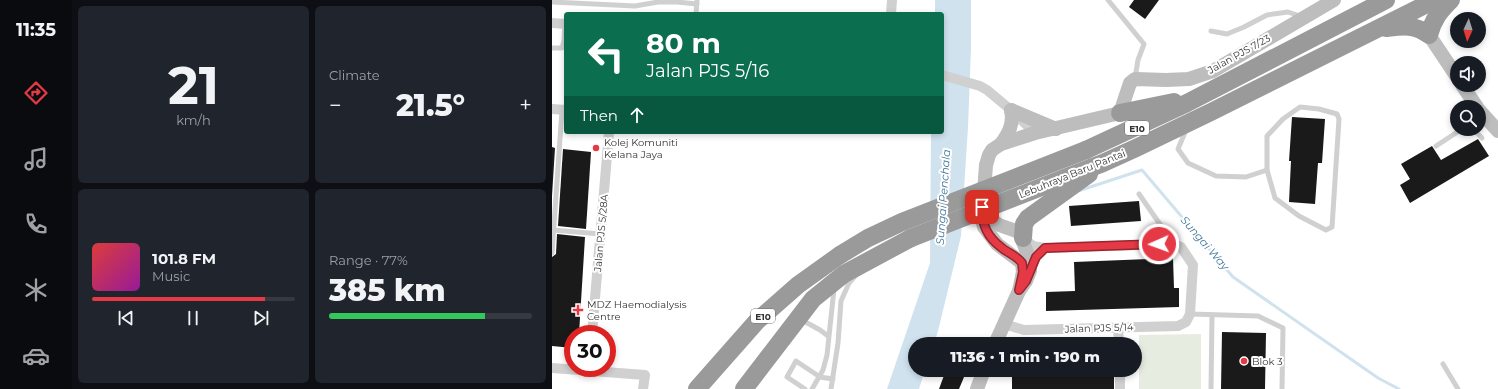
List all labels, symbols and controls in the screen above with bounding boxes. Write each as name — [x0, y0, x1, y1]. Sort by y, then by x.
north arrow — [1450, 12, 1486, 48]
map controls — [1450, 12, 1486, 136]
text: 11:35 — [16, 19, 56, 41]
text: 80 m — [646, 26, 721, 60]
icon: left — [580, 28, 632, 80]
street label: Jalan PJS 7/23 — [1205, 31, 1273, 77]
text: 21 — [168, 54, 219, 117]
button: sound — [1450, 56, 1486, 92]
text: Jalan PJS 5/16 — [646, 60, 769, 82]
text: Climate — [329, 67, 380, 83]
icon: directions — [22, 79, 50, 107]
text: 21.5° — [396, 87, 465, 124]
text: − — [329, 92, 342, 119]
text: + — [519, 92, 532, 119]
button: search — [1450, 100, 1486, 136]
icon: ahead — [626, 104, 648, 126]
text: Then — [580, 106, 618, 125]
text: km/h — [176, 112, 211, 128]
road number: E10 — [1125, 121, 1149, 135]
place label: Kolej Komuniti Kelana Jaya — [604, 136, 678, 161]
marker: Kolej Komuniti Kelana Jaya — [591, 143, 601, 153]
icon: music — [22, 145, 50, 173]
street label: Lebuhraya Baru Pantai — [1017, 147, 1127, 201]
water label: Sungai Penchala — [933, 149, 953, 245]
pin — [965, 190, 999, 224]
street label: Jalan PJS 5/28A — [591, 193, 611, 273]
icon: arrive — [971, 196, 993, 218]
icon: phone — [22, 210, 50, 238]
water label: Sungai Way — [1178, 213, 1233, 274]
position arrow — [1138, 223, 1180, 265]
text: 101.8 FM — [152, 249, 216, 268]
text: Range · 77% — [329, 252, 408, 268]
text: Music — [152, 268, 190, 284]
text: 385 km — [329, 272, 446, 309]
icon: climate — [22, 276, 50, 304]
place label: MDZ Haemodialysis Centre — [587, 298, 687, 323]
marker: MDZ Haemodialysis Centre — [572, 304, 584, 316]
icon: previous — [115, 307, 137, 329]
icon: pause — [182, 307, 204, 329]
icon: next — [250, 307, 272, 329]
road number: E10 — [751, 309, 775, 323]
street label: Jalan PJS 5/14 — [1063, 320, 1134, 336]
speed limit sign: 30 — [564, 325, 616, 377]
icon: car — [22, 342, 50, 370]
text: 11:36 · 1 min · 190 m — [950, 347, 1100, 366]
place label: Blok 3 — [1252, 355, 1283, 368]
marker: Blok 3 — [1239, 356, 1249, 366]

